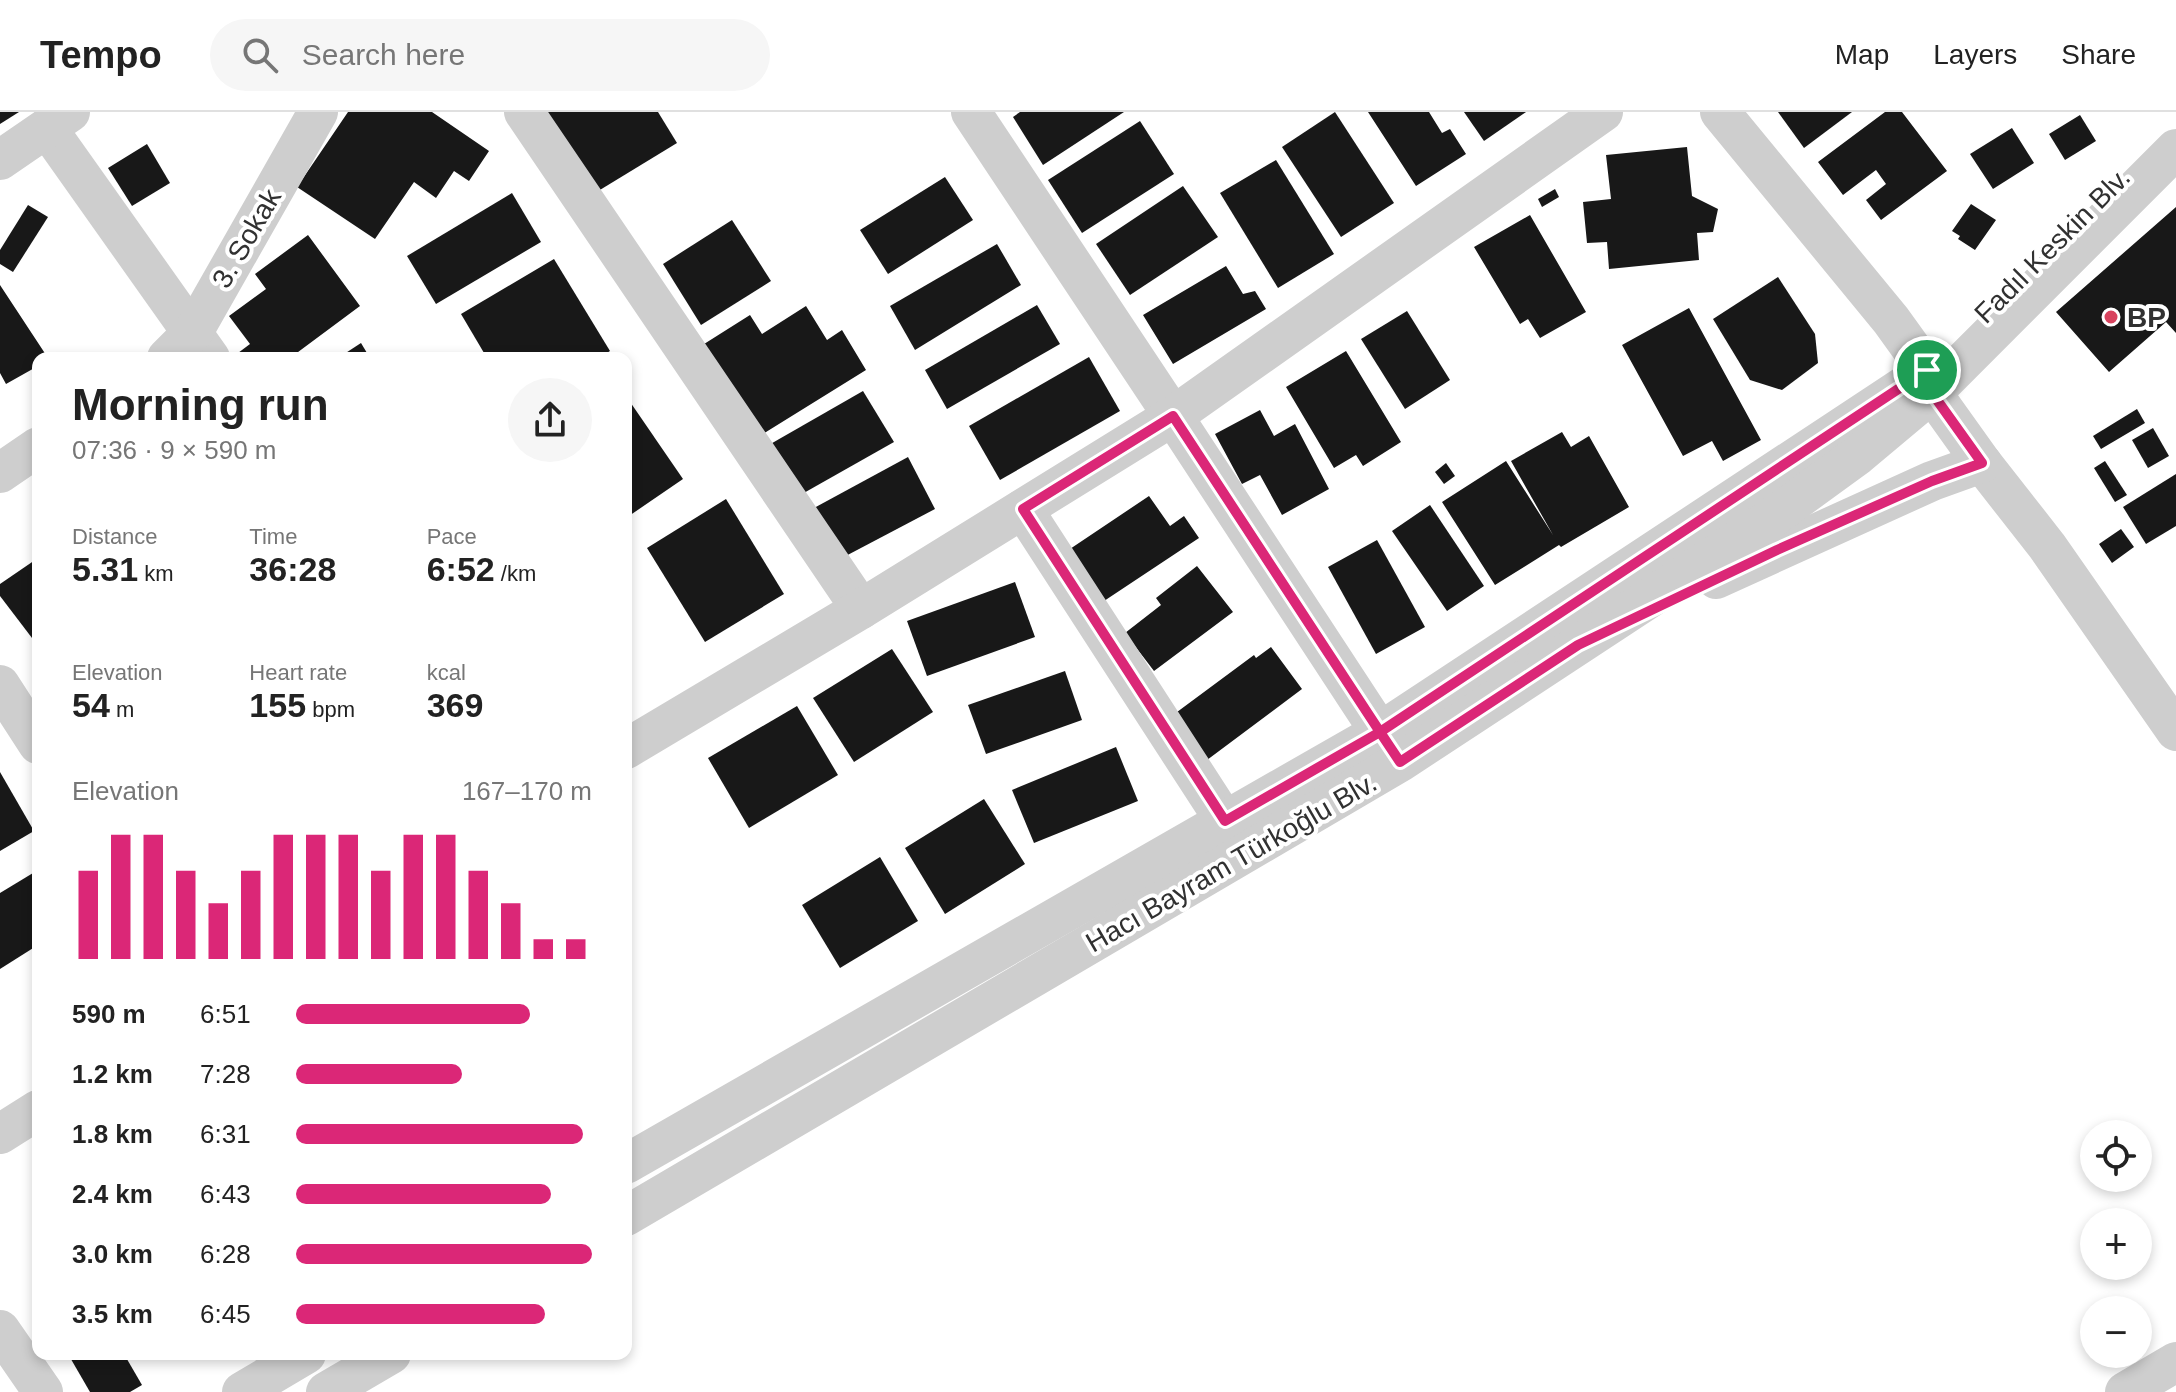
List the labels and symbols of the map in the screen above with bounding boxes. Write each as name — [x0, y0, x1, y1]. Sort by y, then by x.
street label: Fadıl Keskin Blv. — [1968, 161, 2136, 329]
street label: 3. Sokak — [206, 182, 288, 293]
place label: BP — [2127, 302, 2166, 333]
marker: BP — [2102, 308, 2120, 326]
pin — [1893, 336, 1961, 404]
street label: Hacı Bayram Türkoğlu Blv. — [1080, 766, 1382, 958]

